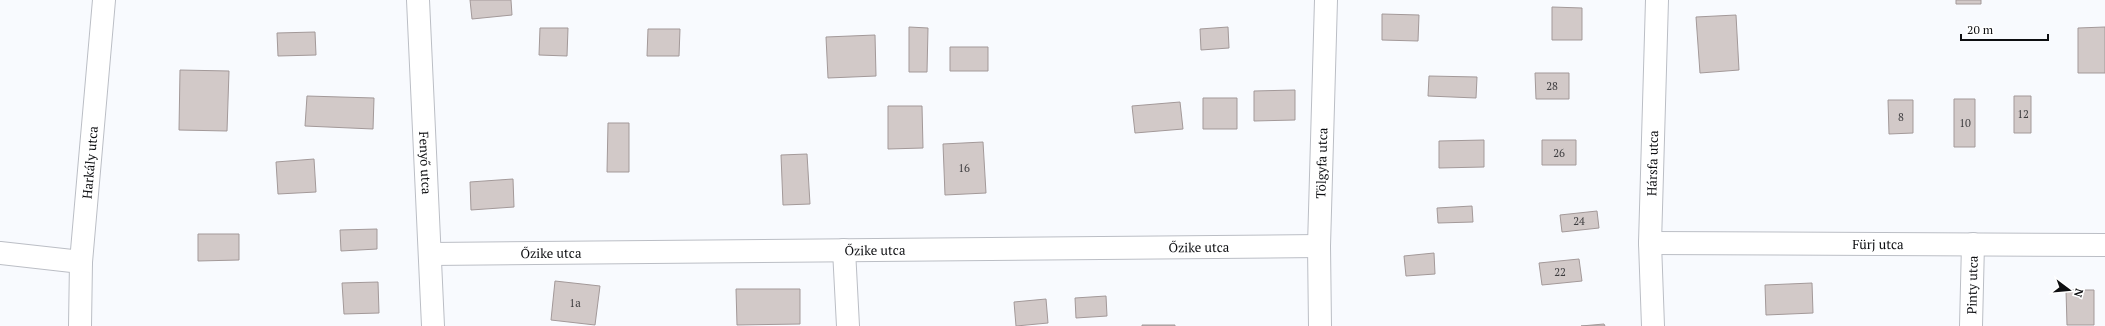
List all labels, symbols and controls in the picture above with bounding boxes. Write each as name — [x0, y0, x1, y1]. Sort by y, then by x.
scale bar — [1961, 16, 2048, 42]
text: 20 m — [1967, 22, 1994, 37]
house number: 28 — [1546, 79, 1558, 93]
house number: 12 — [2017, 107, 2029, 121]
house number: 8 — [1898, 110, 1904, 124]
house number: 10 — [1959, 116, 1971, 130]
street label: Harkály utca — [78, 125, 102, 200]
street label: Tölgyfa utca — [1311, 127, 1331, 199]
street label: Hársfa utca — [1642, 130, 1662, 196]
street label: Fenyő utca — [415, 131, 436, 195]
house number: 26 — [1553, 146, 1565, 160]
house number: 16 — [958, 161, 970, 175]
house number: 24 — [1573, 214, 1585, 228]
street label: Fürj utca — [1852, 235, 1904, 253]
street label: Őzike utca — [1168, 238, 1230, 256]
street label: Őzike utca — [844, 241, 906, 259]
street label: Őzike utca — [520, 244, 582, 262]
street label: Pinty utca — [1962, 255, 1982, 315]
house number: 22 — [1554, 265, 1566, 279]
north arrow — [2049, 270, 2089, 310]
text: N — [2071, 287, 2086, 299]
house number: 1a — [569, 296, 581, 310]

